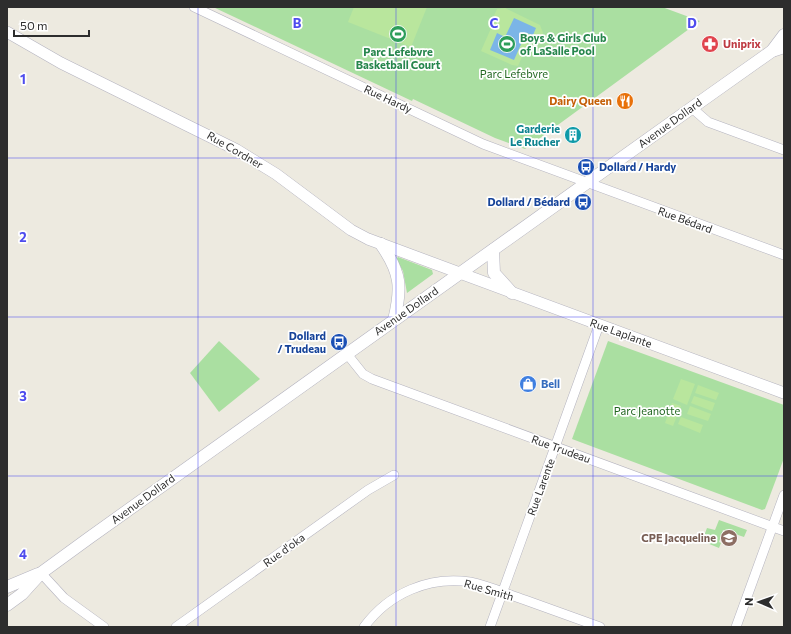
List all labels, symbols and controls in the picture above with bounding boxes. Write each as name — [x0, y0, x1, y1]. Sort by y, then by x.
scale bar — [14, 12, 89, 38]
text: B — [293, 15, 302, 31]
text: C — [490, 15, 499, 31]
text: D — [687, 15, 697, 31]
text: 50 m — [20, 18, 48, 32]
sports icon: Parc Lefebvre Basketball Court — [388, 24, 408, 44]
place label: Boys & Girls Club of LaSalle Pool — [520, 31, 607, 57]
sports icon: Boys & Girls Club of LaSalle Pool — [497, 34, 517, 54]
pharmacy icon: Uniprix — [700, 34, 720, 54]
place label: Uniprix — [723, 37, 762, 50]
place label: Parc Lefebvre Basketball Court — [356, 45, 441, 71]
park label: Parc Lefebvre — [480, 67, 548, 80]
text: 1 — [20, 71, 26, 87]
street label: Rue Hardy — [362, 82, 415, 115]
restaurant icon: Dairy Queen — [615, 91, 635, 111]
place label: Dairy Queen — [549, 94, 612, 107]
street label: Avenue Dollard — [635, 95, 704, 150]
place label: Garderie Le Rucher — [510, 122, 560, 148]
building icon: Garderie Le Rucher — [563, 125, 583, 145]
street label: Rue Cordner — [205, 128, 266, 171]
bus stop icon: Dollard / Hardy — [576, 157, 596, 177]
place label: Dollard / Hardy — [599, 160, 676, 173]
bus stop icon: Dollard / Bédard — [573, 192, 593, 212]
place label: Dollard / Bédard — [487, 195, 570, 208]
street label: Rue Bédard — [656, 204, 714, 235]
text: 2 — [19, 229, 27, 245]
street label: Avenue Dollard — [371, 284, 440, 338]
street label: Rue Laplante — [588, 315, 654, 350]
place label: Dollard / Trudeau — [277, 329, 326, 355]
bus stop icon: Dollard / Trudeau — [329, 332, 349, 352]
shop icon: Bell — [518, 374, 538, 394]
place label: Bell — [541, 377, 560, 390]
text: 3 — [19, 388, 27, 404]
park label: Parc Jeanotte — [614, 404, 681, 418]
street label: Rue Trudeau — [530, 432, 593, 465]
street label: Rue Larente — [524, 456, 557, 517]
street label: Avenue Dollard — [108, 471, 177, 526]
school or university icon: CPE Jacqueline — [719, 528, 739, 548]
street label: Rue d'oka — [260, 530, 307, 569]
place label: CPE Jacqueline — [641, 531, 716, 545]
text: 4 — [19, 546, 27, 562]
street label: Rue Smith — [463, 576, 515, 603]
north arrow — [739, 582, 779, 622]
text: N — [742, 597, 755, 606]

